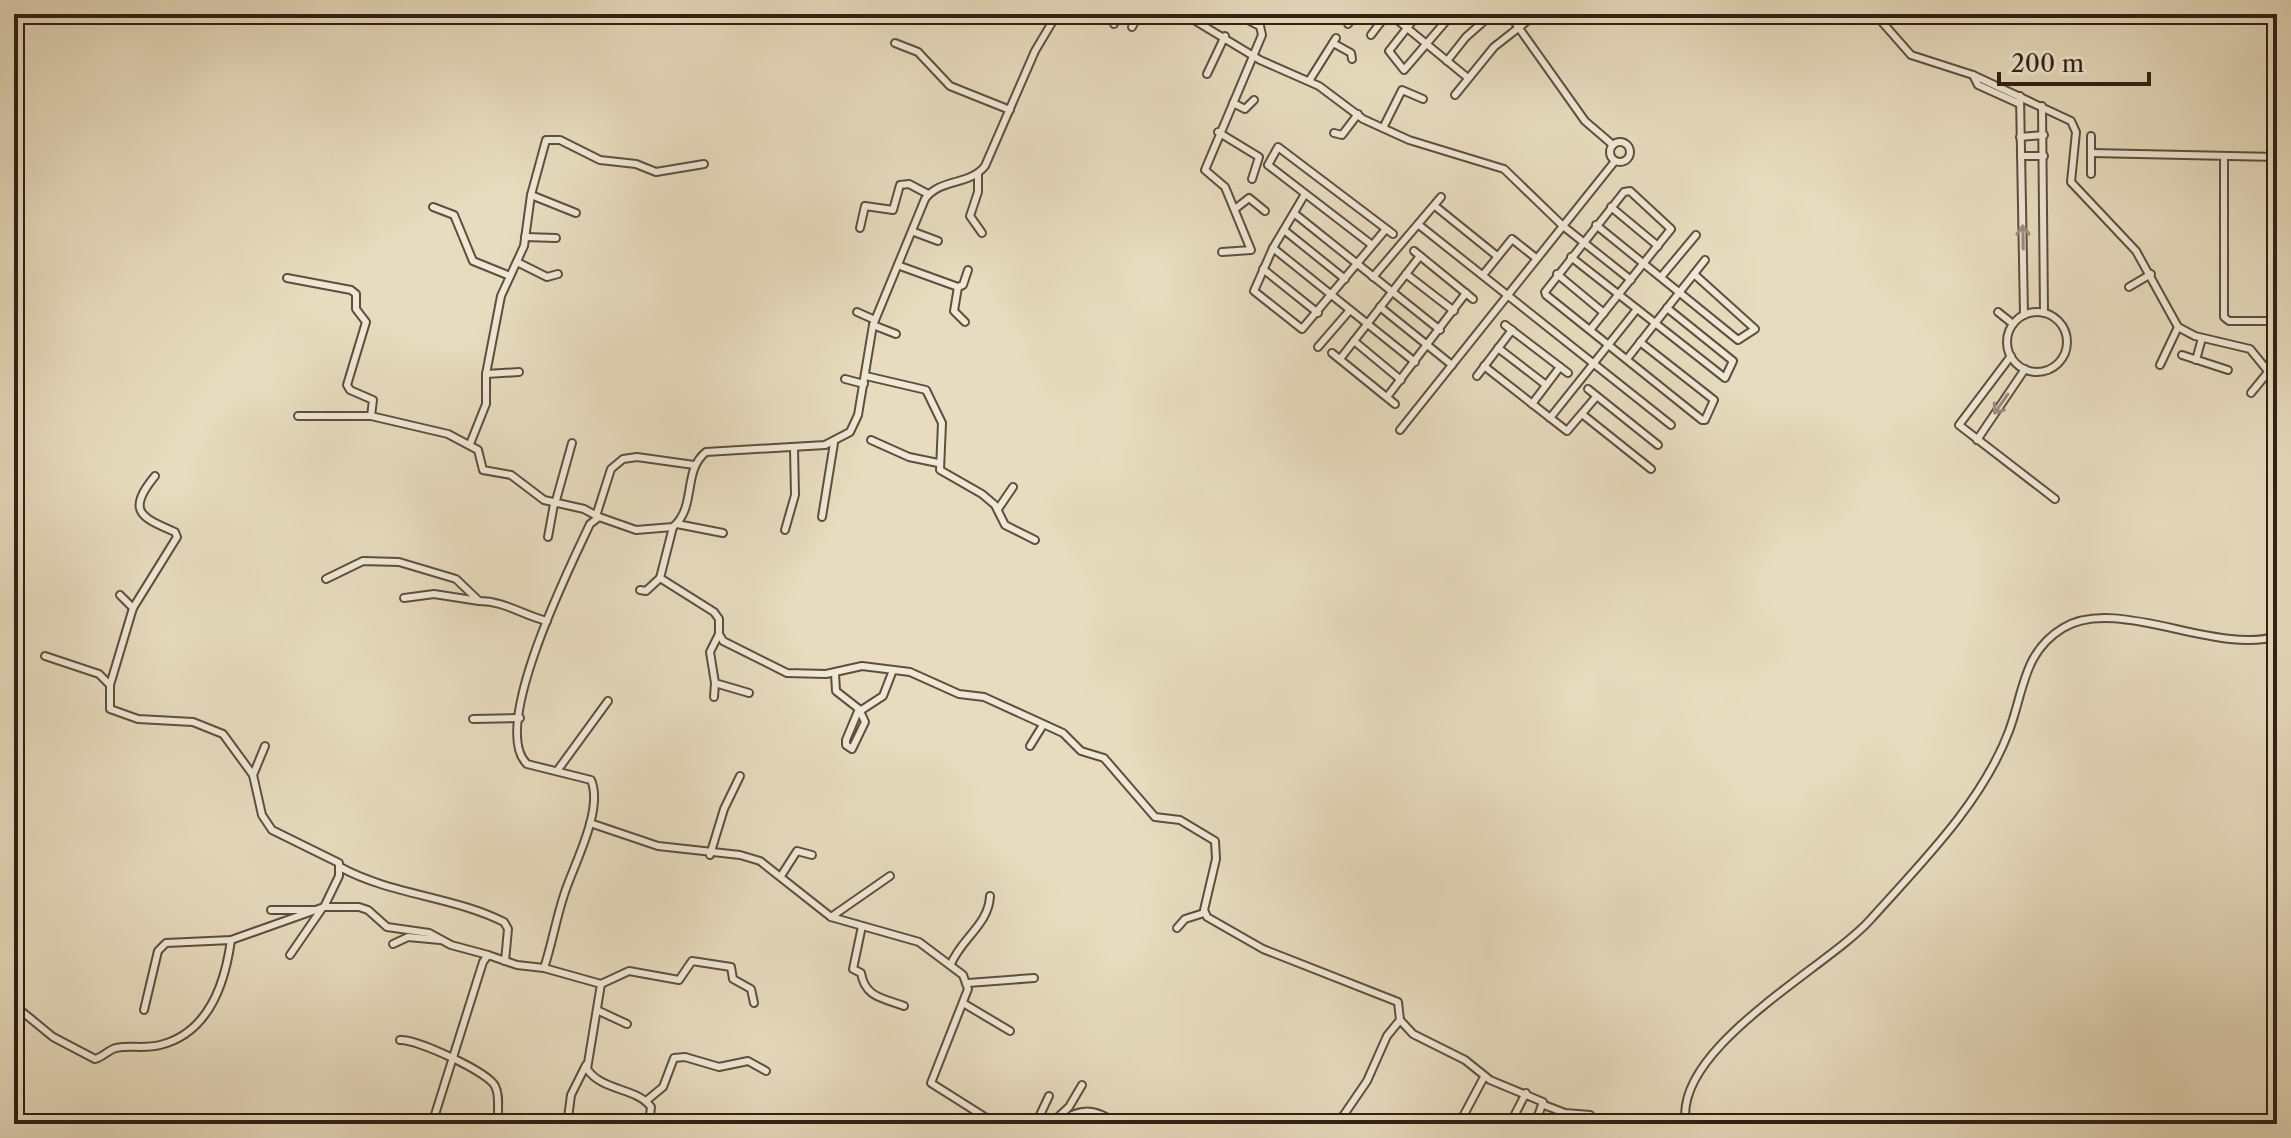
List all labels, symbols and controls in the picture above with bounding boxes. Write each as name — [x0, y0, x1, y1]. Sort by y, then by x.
scale bar — [1999, 36, 2149, 86]
text: 200 m — [2011, 49, 2084, 78]
one-way arrow — [2015, 224, 2030, 251]
one-way arrow — [1993, 393, 2009, 415]

